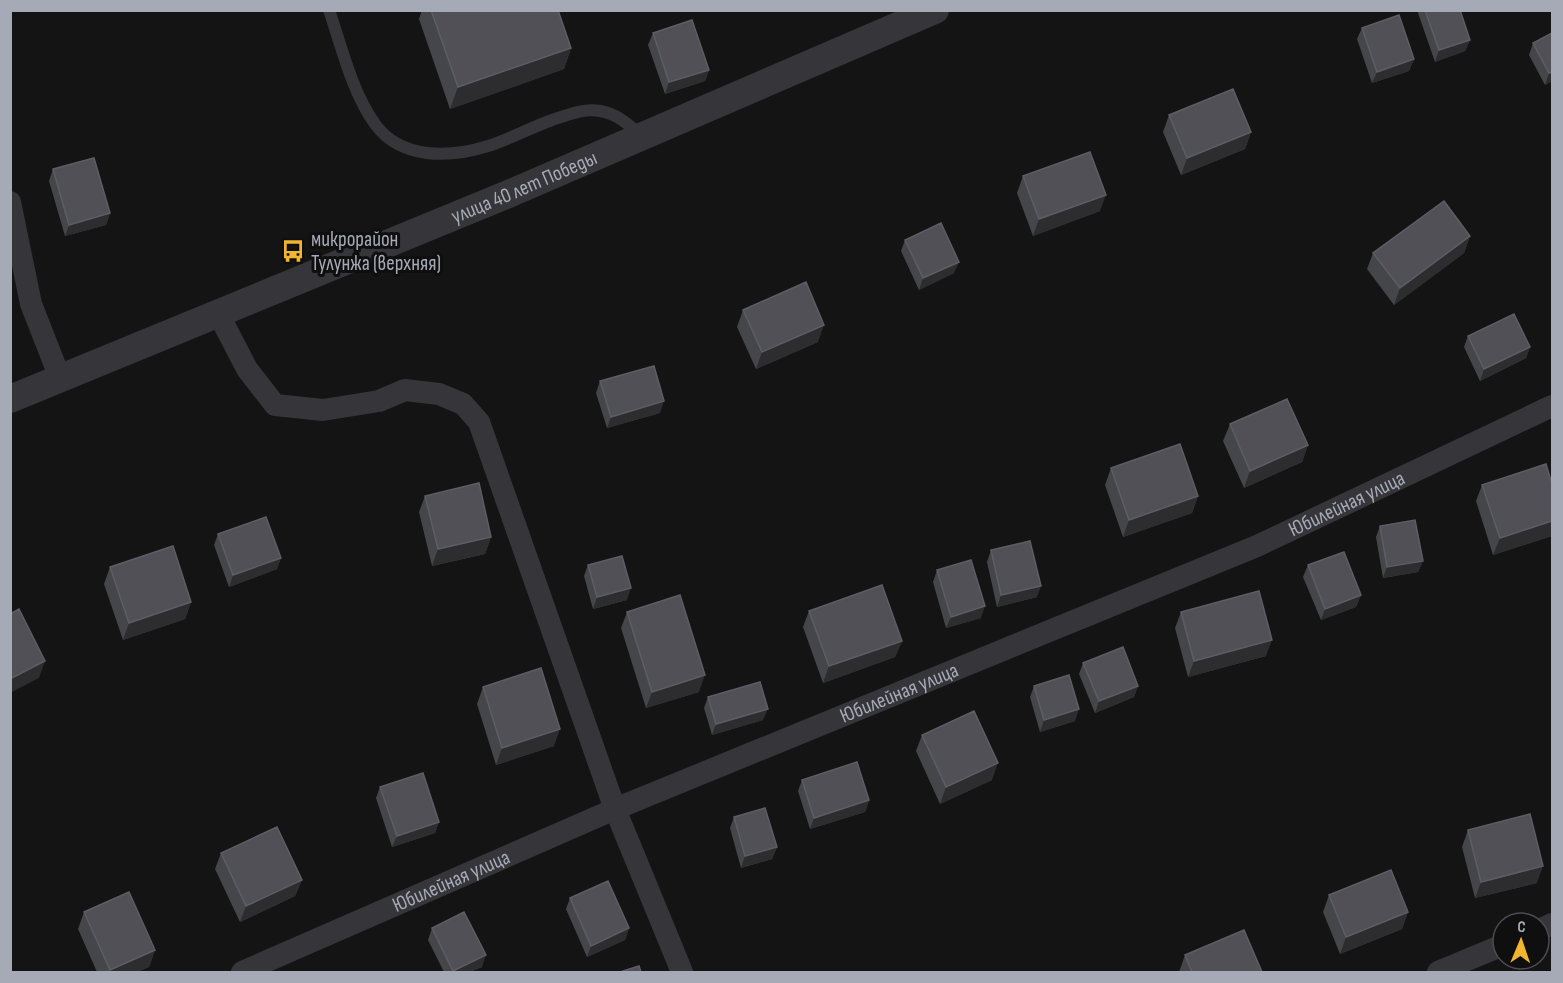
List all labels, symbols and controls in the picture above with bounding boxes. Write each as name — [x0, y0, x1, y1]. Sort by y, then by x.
street label: улица 40 лет Победы — [447, 145, 601, 229]
place label: микрорайон Тулунжа (верхняя) — [311, 227, 441, 276]
bus stop icon: микрорайон Тулунжа (верхняя) — [280, 238, 306, 264]
street label: Юбилейная улица — [1284, 465, 1409, 542]
street label: Юбилейная улица — [836, 657, 962, 728]
street label: Юбилейная улица — [388, 844, 514, 917]
north arrow — [1491, 911, 1551, 971]
text: С — [1517, 918, 1526, 937]

